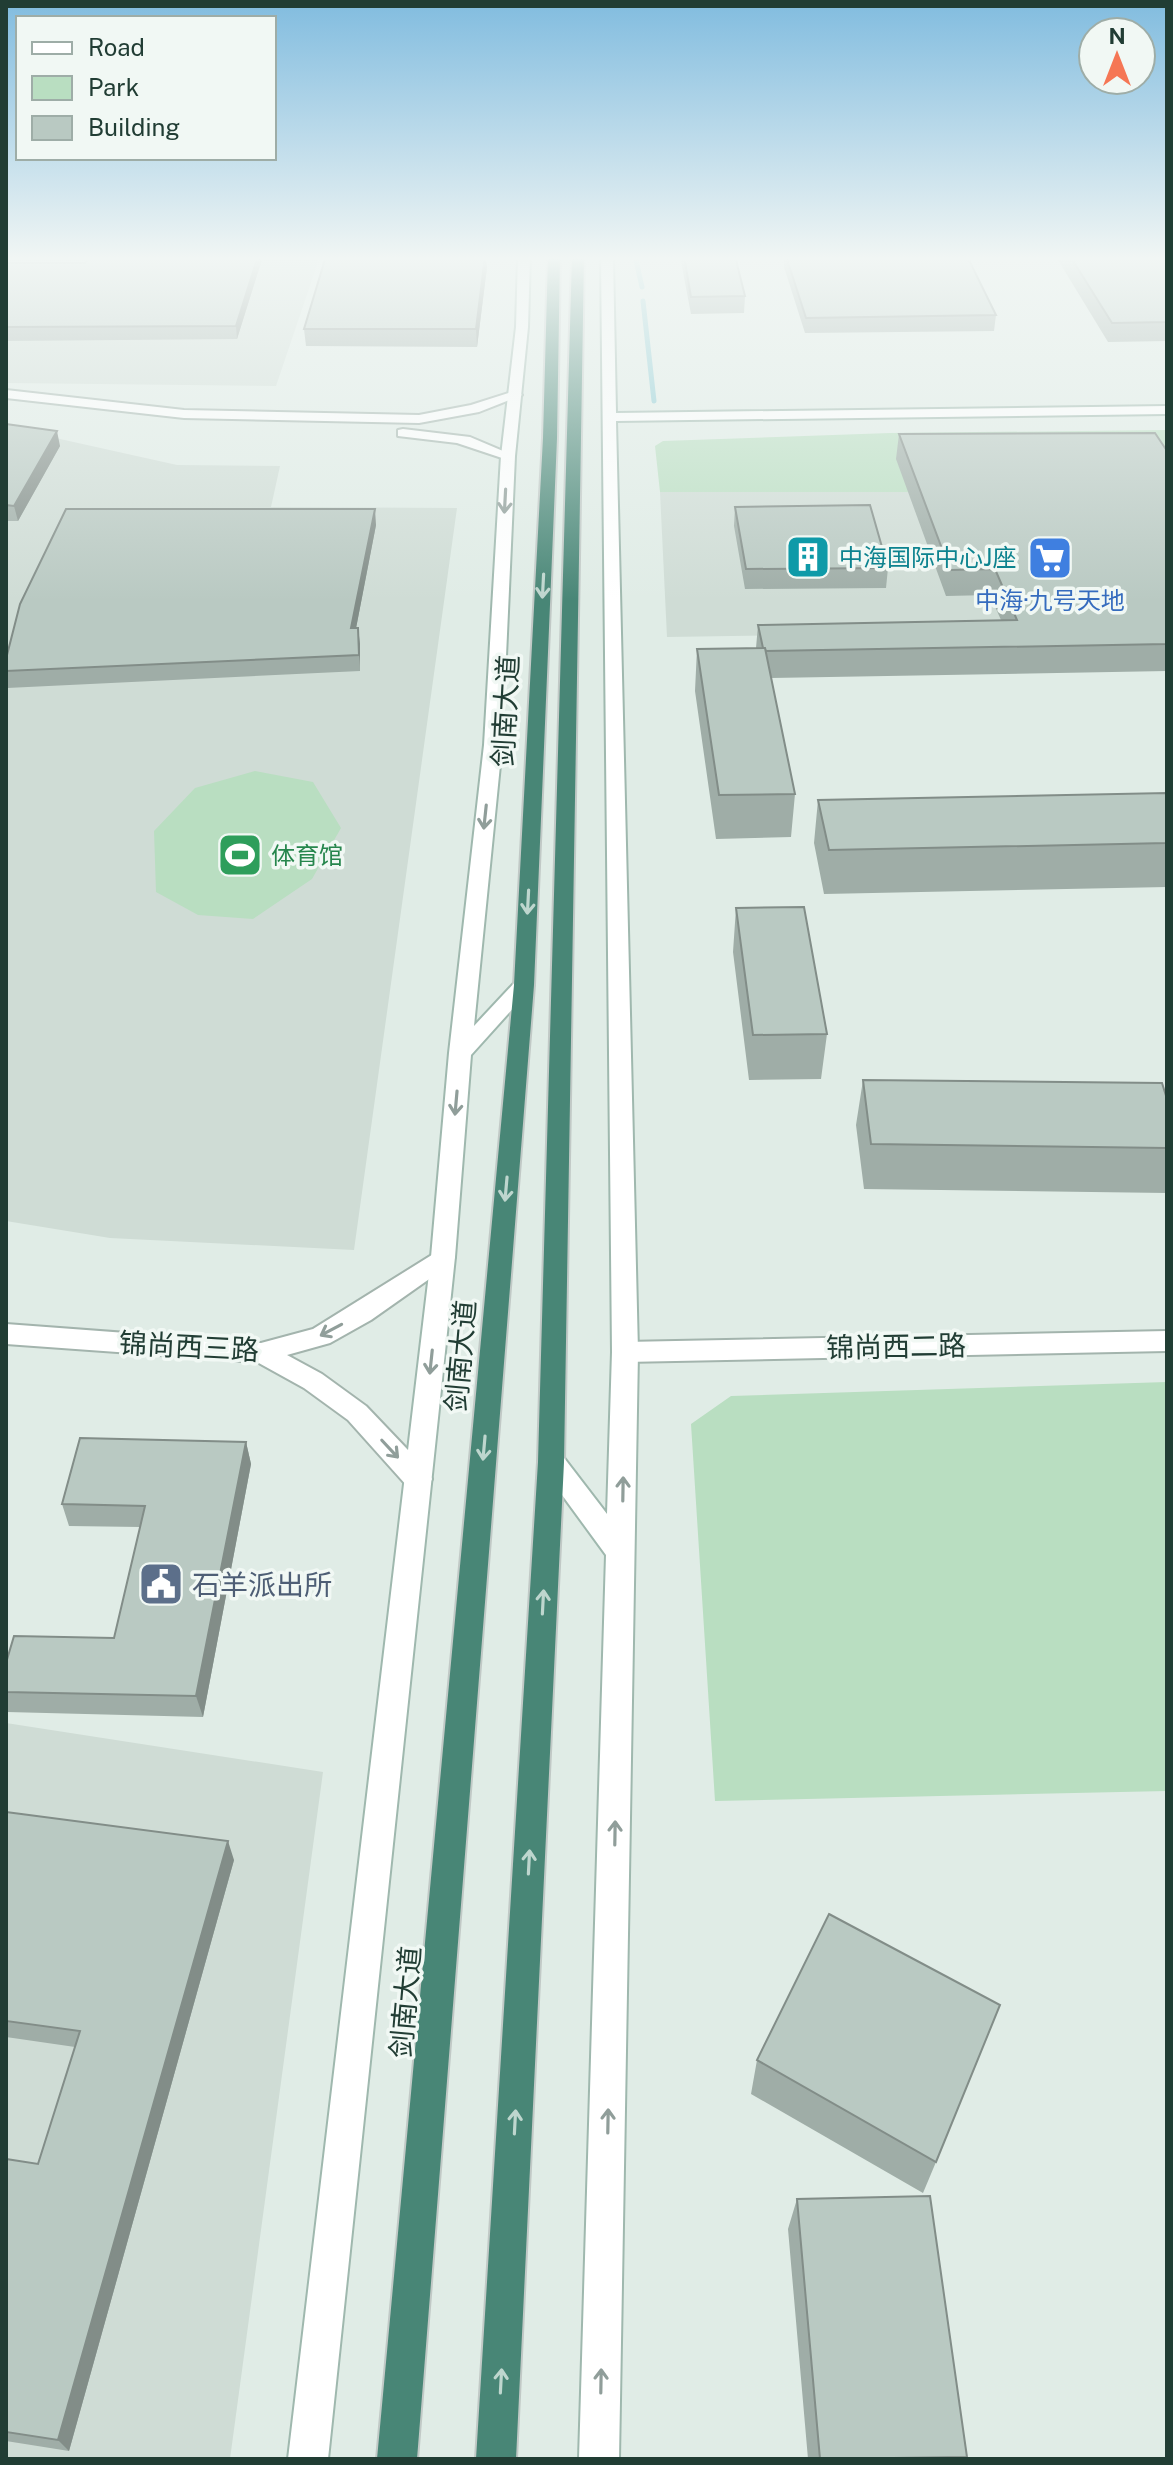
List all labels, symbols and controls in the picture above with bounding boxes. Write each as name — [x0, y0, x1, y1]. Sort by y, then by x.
legend — [16, 16, 276, 160]
north arrow — [1077, 16, 1157, 96]
text: N — [1108, 23, 1126, 49]
text: Road — [88, 33, 145, 61]
text: Park — [88, 73, 139, 101]
text: Building — [88, 113, 180, 141]
one-way arrow — [498, 487, 513, 514]
building icon: 中海国际中心J座 — [784, 533, 832, 581]
supermarket icon: 中海·九号天地 — [1026, 534, 1074, 582]
place label: 中海国际中心J座 — [839, 543, 1016, 571]
one-way arrow — [535, 572, 550, 599]
place label: 中海·九号天地 — [975, 586, 1125, 614]
street label: 剑南大道 — [486, 654, 524, 768]
one-way arrow — [478, 803, 493, 830]
sports icon: 体育馆 — [216, 831, 264, 879]
place label: 体育馆 — [271, 841, 343, 869]
one-way arrow — [520, 888, 535, 915]
one-way arrow — [448, 1089, 463, 1116]
one-way arrow — [499, 1175, 514, 1202]
street label: 剑南大道 — [439, 1299, 481, 1413]
one-way arrow — [320, 1322, 344, 1338]
street label: 锦尚西三路 — [118, 1326, 260, 1366]
street label: 锦尚西二路 — [826, 1328, 966, 1364]
one-way arrow — [424, 1348, 439, 1375]
one-way arrow — [476, 1434, 491, 1461]
one-way arrow — [381, 1438, 399, 1458]
one-way arrow — [615, 1476, 631, 1503]
public building icon: 石羊派出所 — [137, 1560, 185, 1608]
place label: 石羊派出所 — [192, 1568, 332, 1601]
one-way arrow — [536, 1589, 551, 1616]
one-way arrow — [607, 1820, 622, 1847]
one-way arrow — [522, 1849, 537, 1876]
street label: 剑南大道 — [384, 1945, 426, 2059]
one-way arrow — [600, 2108, 615, 2135]
one-way arrow — [508, 2109, 523, 2135]
one-way arrow — [493, 2368, 508, 2395]
one-way arrow — [594, 2368, 609, 2395]

